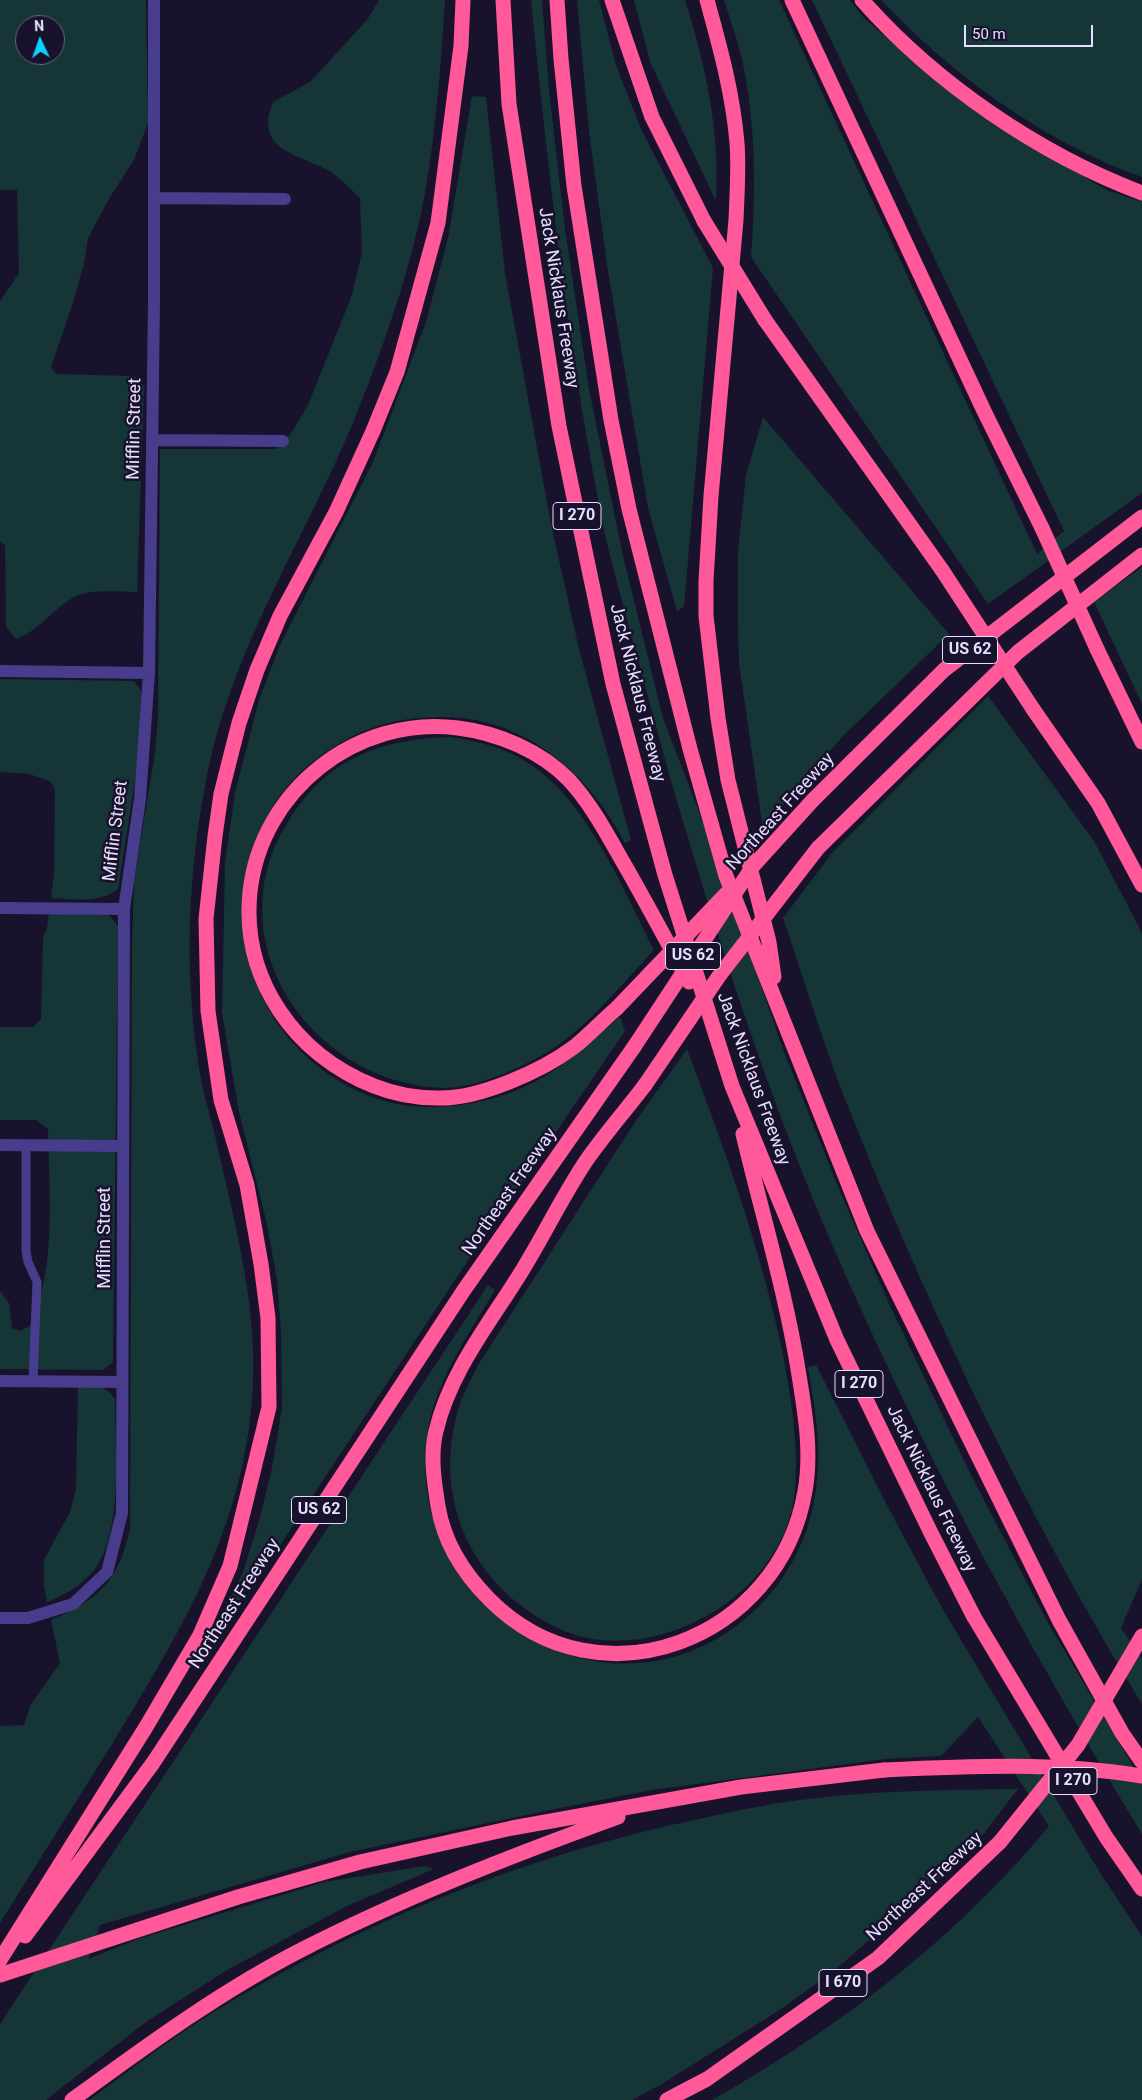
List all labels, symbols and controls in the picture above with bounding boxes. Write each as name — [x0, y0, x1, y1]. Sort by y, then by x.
north arrow — [15, 15, 65, 65]
scale bar — [967, 15, 1096, 47]
text: N — [34, 18, 45, 34]
text: 50 m — [972, 25, 1006, 43]
street label: Jack Nicklaus Freeway — [533, 206, 583, 390]
street label: Mifflin Street — [123, 378, 147, 480]
road number: I 270 — [553, 502, 601, 530]
street label: Jack Nicklaus Freeway — [604, 602, 670, 784]
road number: US 62 — [942, 636, 998, 664]
street label: Northeast Freeway — [722, 749, 840, 875]
street label: Mifflin Street — [99, 779, 133, 883]
road number: US 62 — [666, 942, 720, 969]
street label: Jack Nicklaus Freeway — [712, 989, 794, 1169]
street label: Northeast Freeway — [458, 1124, 562, 1260]
street label: Mifflin Street — [94, 1187, 116, 1289]
road number: I 270 — [835, 1370, 883, 1398]
street label: Jack Nicklaus Freeway — [881, 1402, 981, 1576]
road number: US 62 — [292, 1496, 346, 1524]
street label: Northeast Freeway — [185, 1535, 285, 1673]
road number: I 270 — [1049, 1768, 1097, 1794]
street label: Northeast Freeway — [862, 1828, 988, 1946]
road number: I 670 — [819, 1970, 867, 1996]

